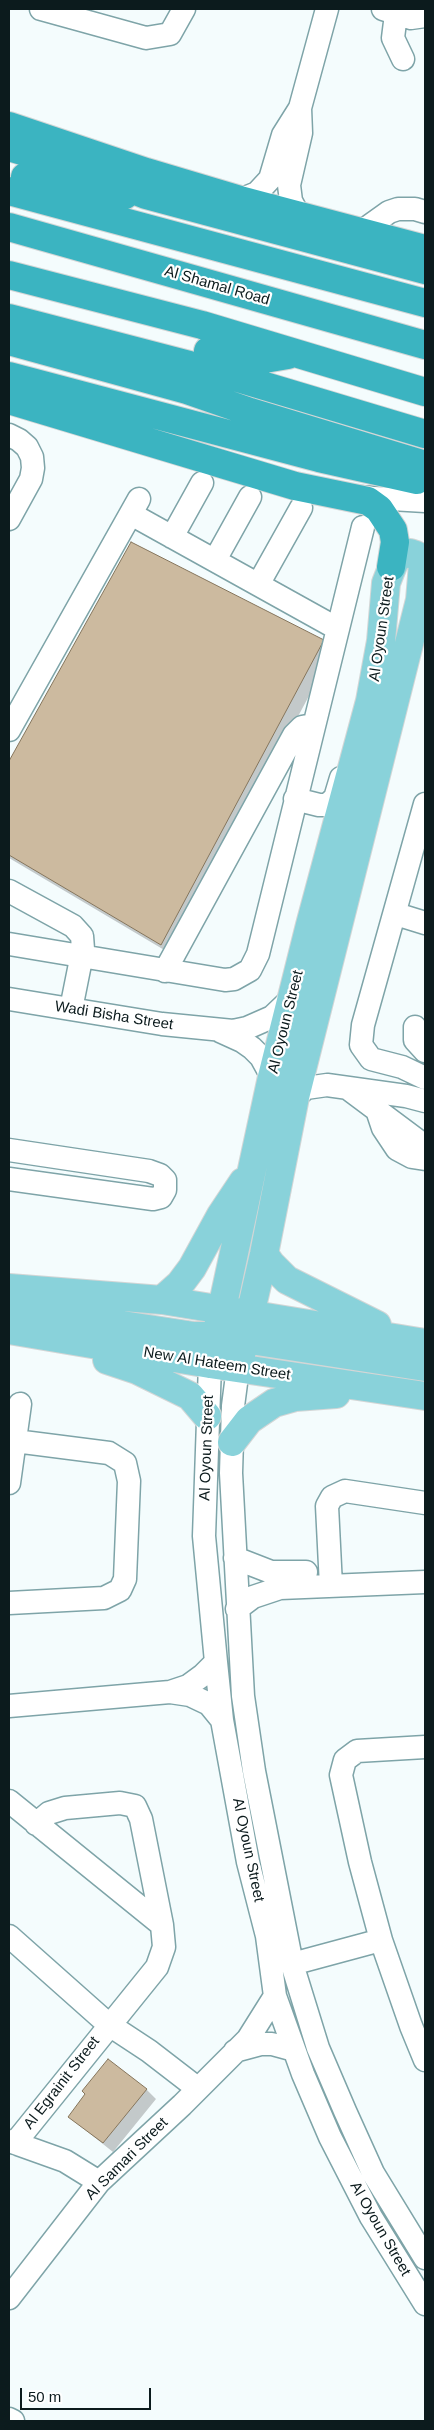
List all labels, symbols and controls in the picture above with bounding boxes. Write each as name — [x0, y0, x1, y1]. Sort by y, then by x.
street label: Al Shamal Road — [162, 262, 272, 310]
street label: Al Oyoun Street — [366, 575, 398, 683]
street label: Al Oyoun Street — [264, 968, 308, 1076]
street label: Wadi Bisha Street — [54, 998, 174, 1034]
street label: New Al Hateem Street — [142, 1344, 292, 1384]
street label: Al Oyoun Street — [196, 1395, 218, 1501]
street label: Al Oyoun Street — [228, 1796, 268, 1904]
street label: Al Egrainit Street — [20, 2033, 104, 2133]
street label: Al Samari Street — [82, 2114, 172, 2204]
street label: Al Oyoun Street — [346, 2179, 414, 2279]
scale bar — [22, 2378, 154, 2410]
text: 50 m — [28, 2388, 61, 2405]

